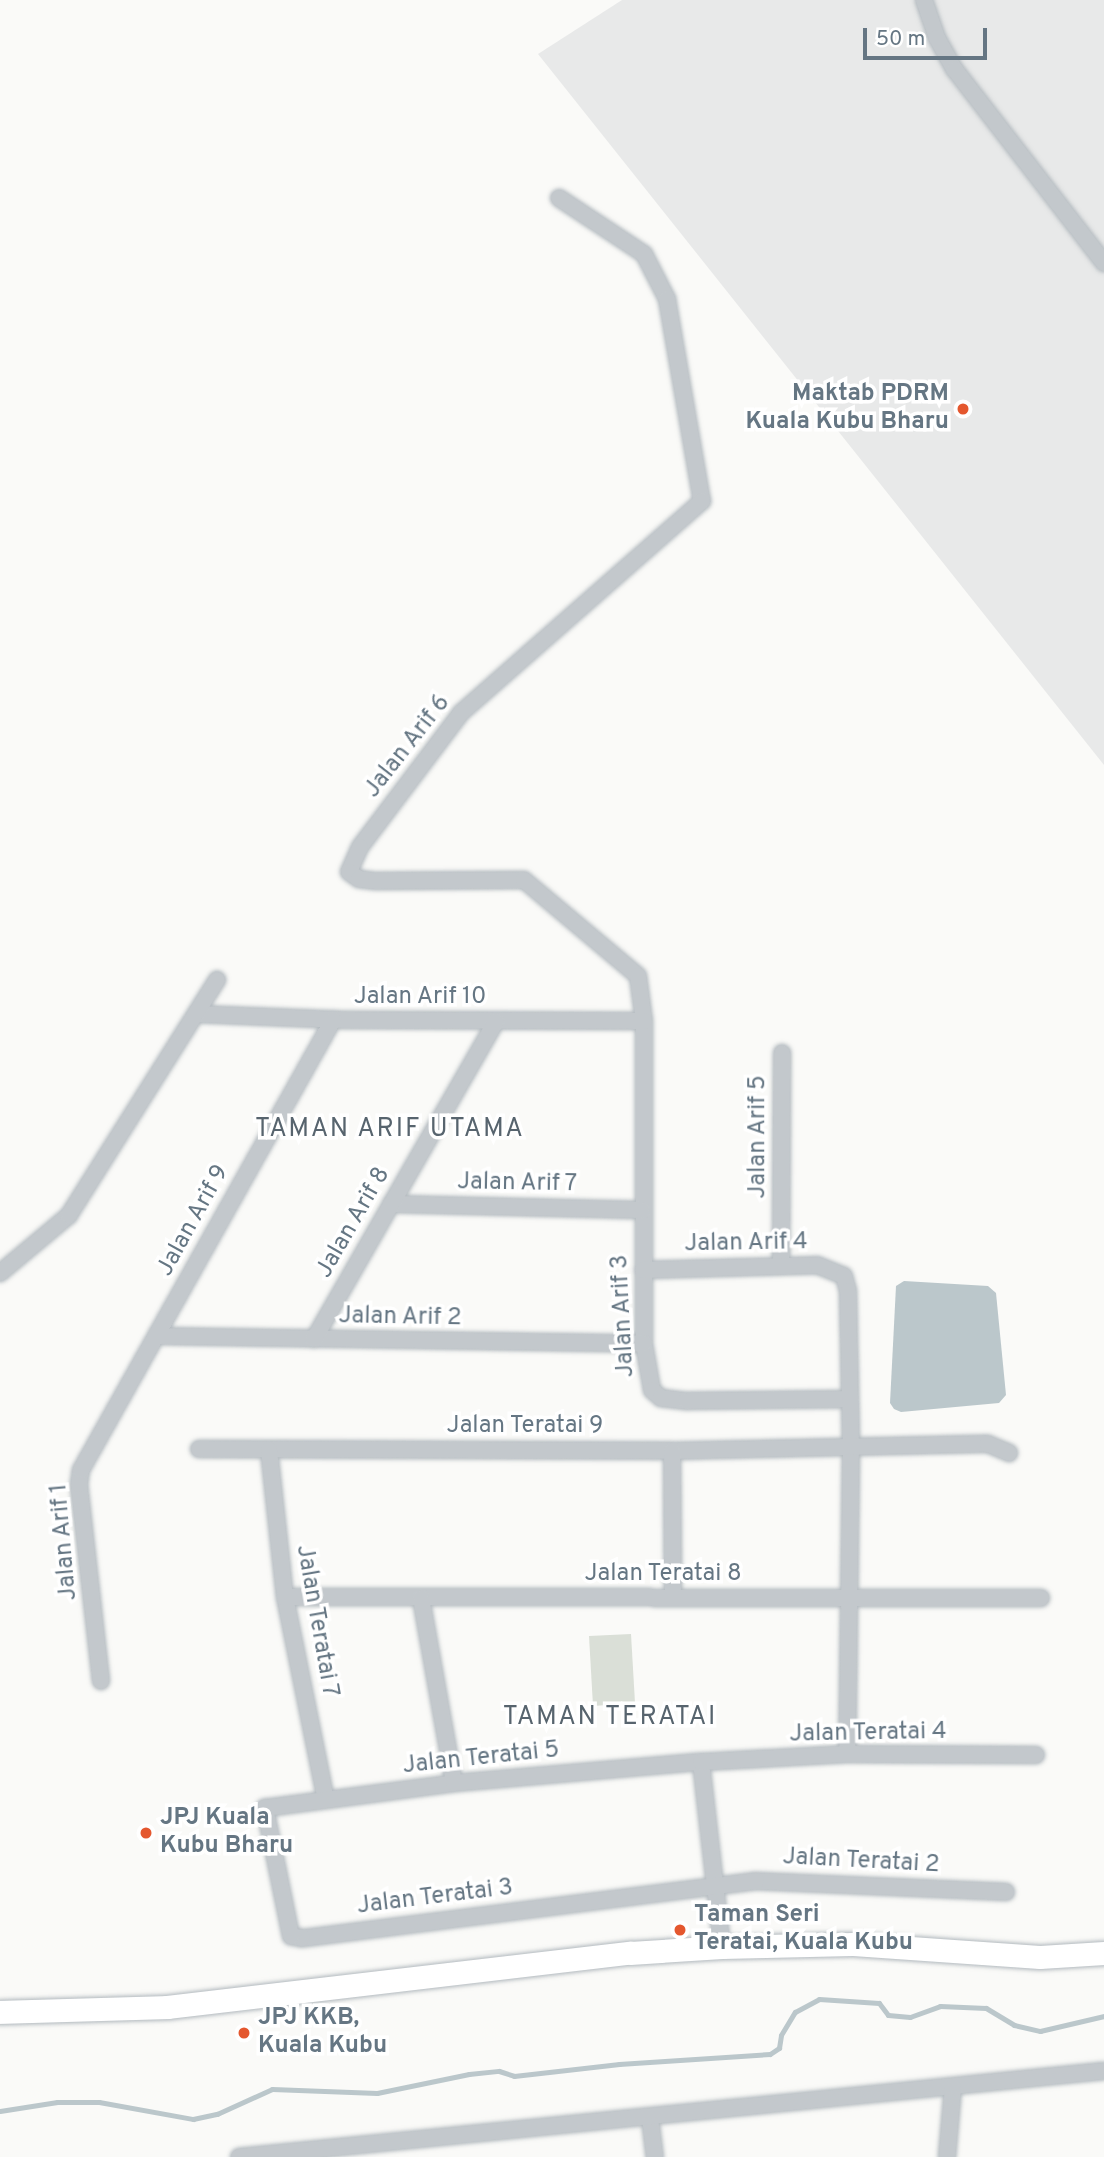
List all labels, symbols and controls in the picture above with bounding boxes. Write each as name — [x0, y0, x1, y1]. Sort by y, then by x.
scale bar — [866, 14, 990, 58]
text: 50 m — [876, 26, 925, 53]
place label: Maktab PDRM Kuala Kubu Bharu — [745, 381, 949, 437]
marker: Maktab PDRM Kuala Kubu Bharu — [955, 401, 971, 417]
street label: Jalan Arif 6 — [359, 689, 457, 805]
street label: Jalan Arif 10 — [353, 984, 487, 1012]
street label: Jalan Arif 5 — [745, 1075, 773, 1199]
district label: TAMAN ARIF UTAMA — [257, 1114, 523, 1146]
street label: Jalan Arif 9 — [151, 1160, 237, 1282]
street label: Jalan Arif 8 — [311, 1162, 397, 1284]
street label: Jalan Arif 7 — [456, 1169, 578, 1199]
street label: Jalan Arif 4 — [684, 1229, 808, 1259]
street label: Jalan Arif 3 — [606, 1253, 642, 1379]
street label: Jalan Arif 2 — [338, 1303, 462, 1333]
street label: Jalan Teratai 9 — [446, 1413, 604, 1441]
street label: Jalan Arif 1 — [45, 1482, 85, 1602]
street label: Jalan Teratai 7 — [288, 1542, 344, 1700]
street label: Jalan Teratai 8 — [584, 1561, 742, 1589]
district label: TAMAN TERATAI — [504, 1702, 716, 1734]
street label: Jalan Teratai 4 — [789, 1718, 947, 1750]
street label: Jalan Teratai 5 — [401, 1736, 561, 1782]
place label: JPJ Kuala Kubu Bharu — [160, 1805, 293, 1861]
marker: JPJ Kuala Kubu Bharu — [138, 1825, 154, 1841]
street label: Jalan Teratai 2 — [781, 1843, 941, 1881]
street label: Jalan Teratai 3 — [355, 1874, 515, 1922]
place label: Taman Seri Teratai, Kuala Kubu — [694, 1902, 913, 1958]
marker: Taman Seri Teratai, Kuala Kubu — [672, 1922, 688, 1938]
place label: JPJ KKB, Kuala Kubu — [258, 2005, 387, 2061]
marker: JPJ KKB, Kuala Kubu — [236, 2025, 252, 2041]

